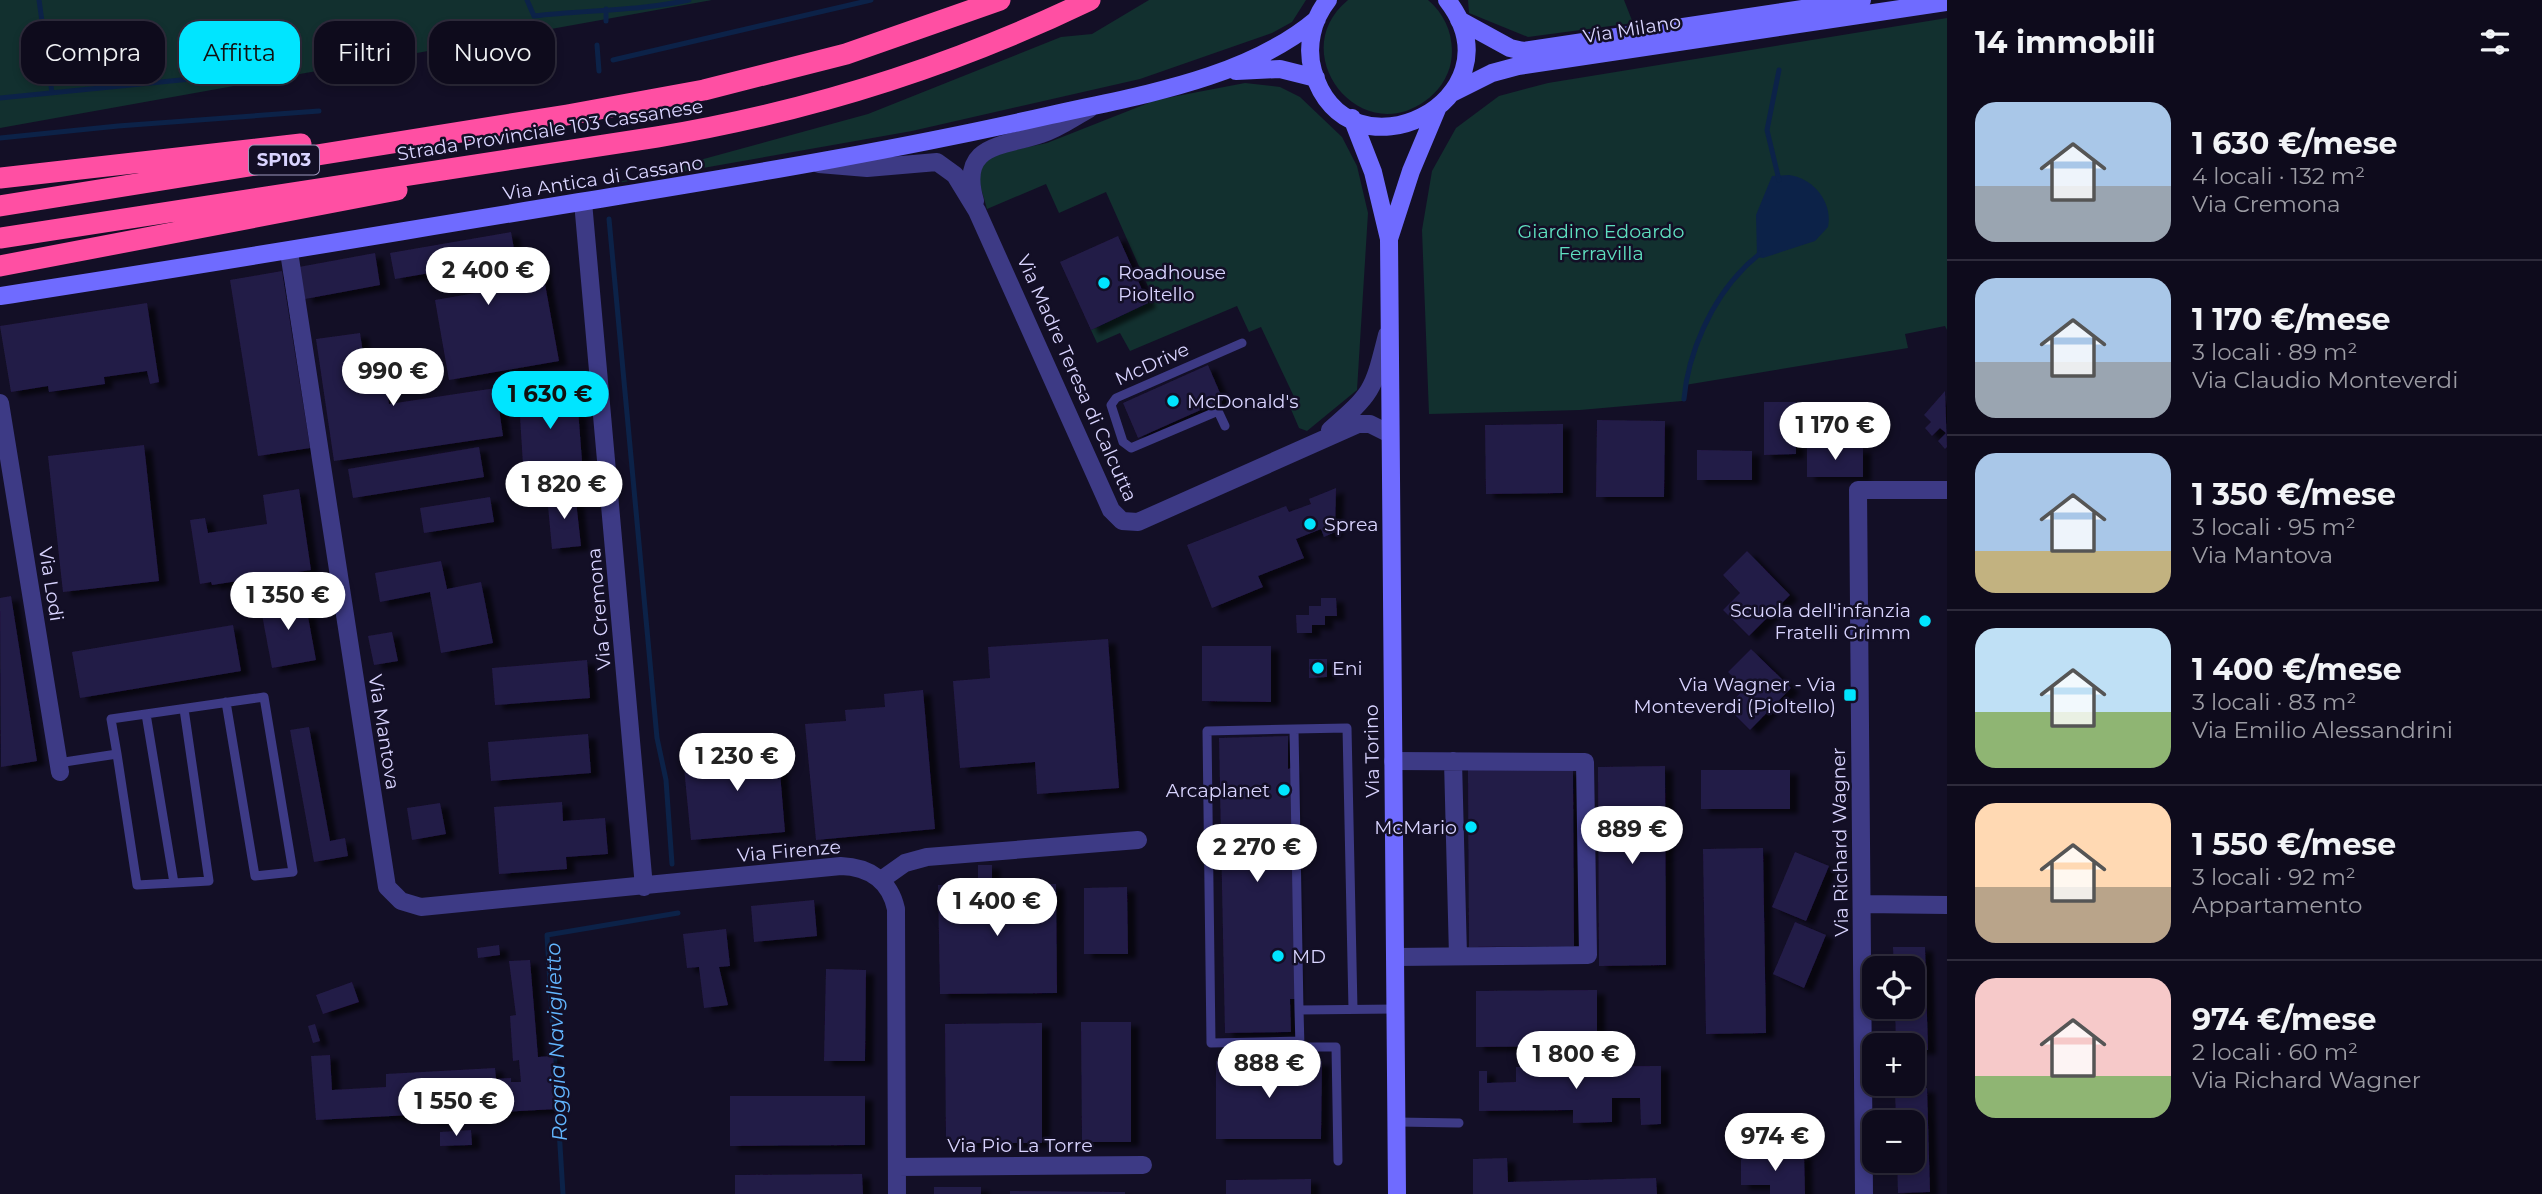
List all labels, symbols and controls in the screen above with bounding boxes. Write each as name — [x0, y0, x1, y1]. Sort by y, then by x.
street label: Via Milano — [1582, 10, 1683, 48]
chip: Compra — [21, 21, 165, 84]
chip: Affitta — [179, 21, 300, 84]
chip: Filtri — [314, 21, 415, 84]
chip: Nuovo — [429, 21, 555, 84]
icon: filters — [2476, 23, 2514, 61]
text: 14 immobili — [1975, 24, 2155, 61]
street label: Strada Provinciale 103 Cassanese — [395, 94, 705, 166]
text: 1 630 €/mese — [2192, 125, 2398, 162]
icon: home — [2031, 130, 2115, 214]
road number: SP103 — [249, 146, 319, 174]
street label: Via Antica di Cassano — [501, 151, 705, 205]
text: 4 locali · 132 m² — [2192, 162, 2365, 190]
text: Via Cremona — [2192, 190, 2341, 218]
park label: Giardino Edoardo Ferravilla — [1518, 220, 1684, 265]
pin: 2 400 € — [423, 247, 553, 307]
street label: Via Madre Teresa di Calcutta — [1012, 251, 1142, 505]
text: 2 400 € — [442, 256, 534, 284]
place label: Roadhouse Pioltello — [1118, 261, 1226, 306]
marker: Roadhouse Pioltello — [1096, 275, 1112, 291]
text: 1 170 €/mese — [2192, 301, 2390, 338]
icon: home — [2031, 306, 2115, 390]
street label: McDrive — [1111, 338, 1193, 390]
text: 3 locali · 89 m² — [2192, 338, 2357, 366]
pin: 990 € — [344, 348, 442, 408]
text: 990 € — [358, 357, 428, 385]
text: Via Claudio Monteverdi — [2192, 366, 2458, 394]
pin: 1 630 € — [485, 372, 615, 431]
text: 1 630 € — [508, 380, 592, 408]
place label: McDonald's — [1187, 390, 1299, 413]
marker: McDonald's — [1165, 393, 1181, 409]
pin: 1 170 € — [1770, 402, 1900, 462]
text: 1 170 € — [1795, 411, 1875, 439]
pin: 1 820 € — [499, 462, 629, 521]
text: 1 820 € — [521, 470, 607, 498]
text: 1 350 €/mese — [2192, 476, 2396, 513]
icon: home — [2031, 481, 2115, 565]
place label: Sprea — [1324, 513, 1378, 536]
text: 3 locali · 95 m² — [2192, 513, 2356, 541]
marker: Sprea — [1302, 516, 1318, 532]
text: Via Mantova — [2192, 541, 2333, 569]
street label: Via Lodi — [34, 545, 68, 623]
street label: Via Cremona — [582, 547, 616, 671]
pin: 1 350 € — [223, 572, 353, 632]
text: 1 350 € — [246, 581, 330, 609]
place label: Scuola dell'infanzia Fratelli Grimm — [1730, 599, 1911, 644]
marker: Scuola dell'infanzia Fratelli Grimm — [1917, 613, 1933, 629]
text: 1 400 €/mese — [2192, 651, 2402, 688]
icon: home — [2031, 656, 2115, 740]
place label: Eni — [1332, 657, 1363, 680]
marker: Eni — [1310, 660, 1326, 676]
street label: Via Mantova — [364, 673, 404, 791]
place label: Via Wagner - Via Monteverdi (Pioltello) — [1634, 673, 1836, 718]
marker: Via Wagner - Via Monteverdi (Pioltello) — [1842, 687, 1858, 703]
text: 3 locali · 83 m² — [2192, 688, 2356, 716]
street label: Via Torino — [1360, 704, 1384, 798]
text: Via Emilio Alessandrini — [2192, 716, 2453, 744]
pin: 1 230 € — [672, 734, 802, 793]
text: 1 230 € — [695, 742, 779, 770]
street label: Via Richard Wagner — [1827, 747, 1853, 937]
place label: Arcaplanet — [1166, 779, 1270, 802]
marker: Arcaplanet — [1276, 782, 1292, 798]
pin: 889 € — [1583, 806, 1681, 866]
text: 889 € — [1597, 815, 1667, 843]
place label: McMario — [1374, 816, 1457, 839]
marker: McMario — [1463, 819, 1479, 835]
pin: 2 270 € — [1192, 824, 1322, 884]
text: 1 550 €/mese — [2192, 826, 2396, 863]
icon: home — [2031, 831, 2115, 915]
text: 2 270 € — [1213, 833, 1301, 861]
street label: Via Firenze — [736, 835, 842, 867]
text: 3 locali · 92 m² — [2192, 863, 2356, 891]
pin: 1 400 € — [932, 878, 1062, 938]
text: 1 400 € — [953, 887, 1041, 915]
text: Appartamento — [2192, 891, 2362, 919]
water label: Roggia Naviglietto — [540, 942, 572, 1142]
place label: MD — [1292, 945, 1326, 968]
marker: MD — [1270, 948, 1286, 964]
map controls — [1862, 956, 1925, 1173]
button: locate — [1862, 956, 1925, 1019]
text: 974 €/mese — [2192, 1001, 2376, 1038]
icon: home — [2031, 1006, 2115, 1090]
pin: 1 800 € — [1511, 1032, 1641, 1091]
button: + — [1862, 1033, 1925, 1096]
text: 2 locali · 60 m² — [2192, 1038, 2358, 1066]
pin: 888 € — [1220, 1040, 1318, 1100]
text: 1 800 € — [1532, 1040, 1620, 1068]
text: 888 € — [1234, 1049, 1304, 1077]
text: Via Richard Wagner — [2192, 1066, 2421, 1094]
pin: 1 550 € — [391, 1078, 521, 1138]
text: 1 550 € — [414, 1087, 498, 1115]
button: − — [1862, 1110, 1925, 1173]
pin: 974 € — [1726, 1114, 1824, 1173]
text: 974 € — [1741, 1122, 1809, 1150]
street label: Via Pio La Torre — [947, 1134, 1093, 1157]

